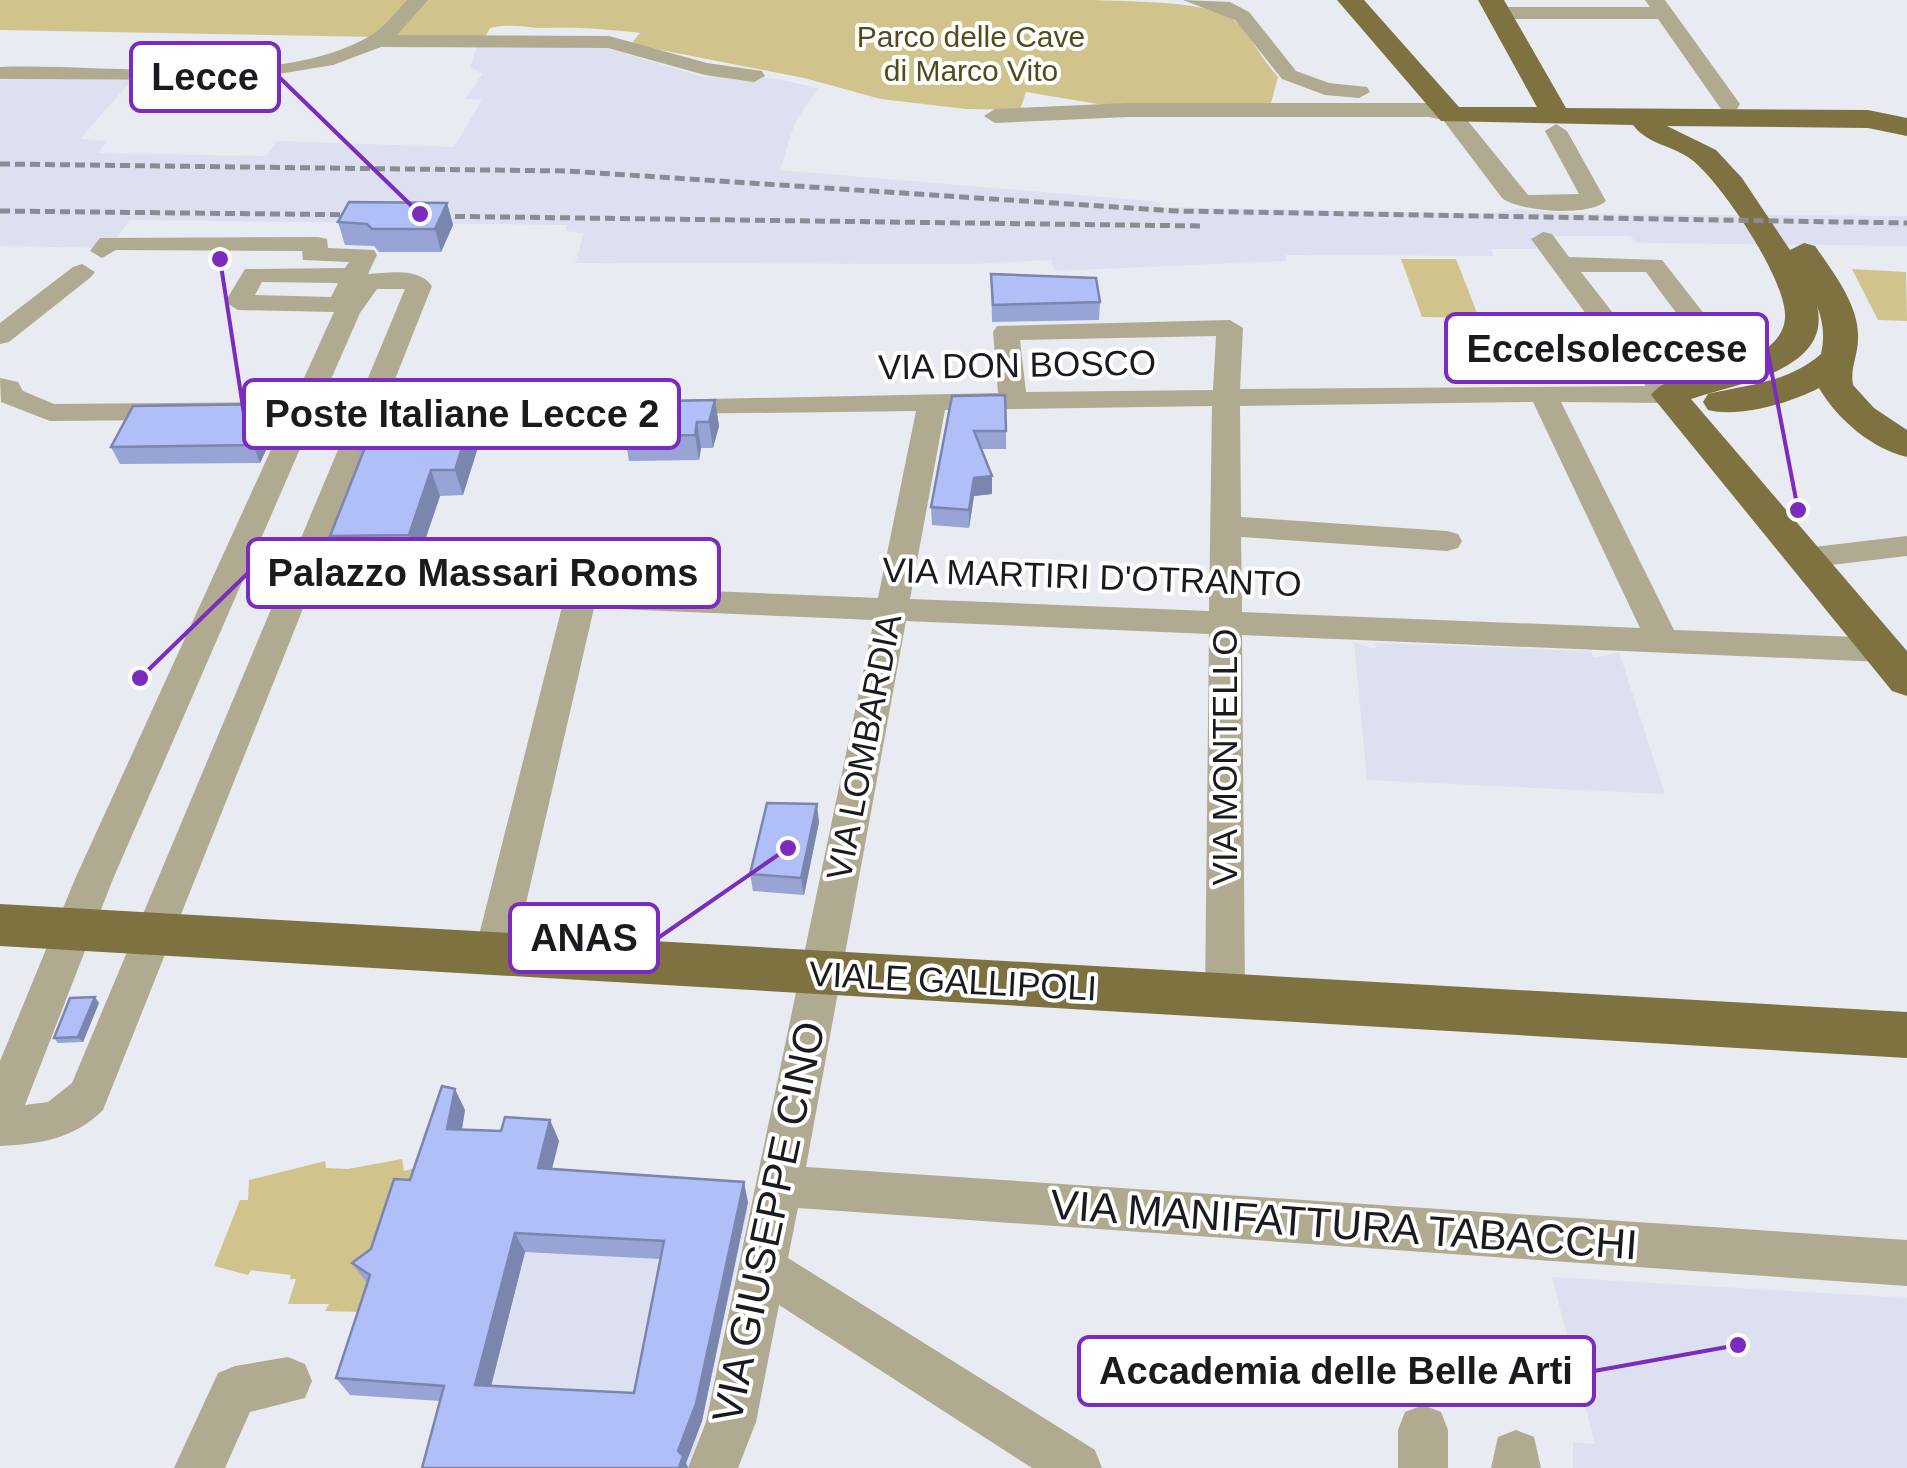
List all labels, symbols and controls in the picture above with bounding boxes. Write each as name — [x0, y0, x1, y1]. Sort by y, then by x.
park label: Parco delle Cave di Marco Vito — [857, 20, 1085, 87]
callout: Lecce — [131, 43, 279, 111]
text: Lecce — [151, 56, 259, 98]
callout: Eccelsoleccese — [1446, 314, 1767, 382]
text: Eccelsoleccese — [1466, 328, 1748, 370]
street label: VIA DON BOSCO — [878, 343, 1156, 386]
callout: Poste Italiane Lecce 2 — [244, 380, 679, 448]
text: Poste Italiane Lecce 2 — [265, 393, 659, 435]
callout: Palazzo Massari Rooms — [248, 539, 719, 607]
street label: VIA MARTIRI D'OTRANTO — [882, 550, 1302, 603]
text: Palazzo Massari Rooms — [268, 552, 698, 594]
street label: VIA LOMBARDIA — [819, 610, 909, 883]
street label: VIA MONTELLO — [1205, 629, 1244, 885]
callout: ANAS — [510, 904, 658, 972]
text: ANAS — [530, 917, 638, 959]
street label: VIALE GALLIPOLI — [808, 953, 1098, 1008]
street label: VIA GIUSEPPE CINO — [703, 1017, 834, 1427]
street label: VIA MANIFATTURA TABACCHI — [1049, 1181, 1639, 1268]
callout: Accademia delle Belle Arti — [1079, 1337, 1594, 1405]
text: Accademia delle Belle Arti — [1099, 1350, 1573, 1392]

